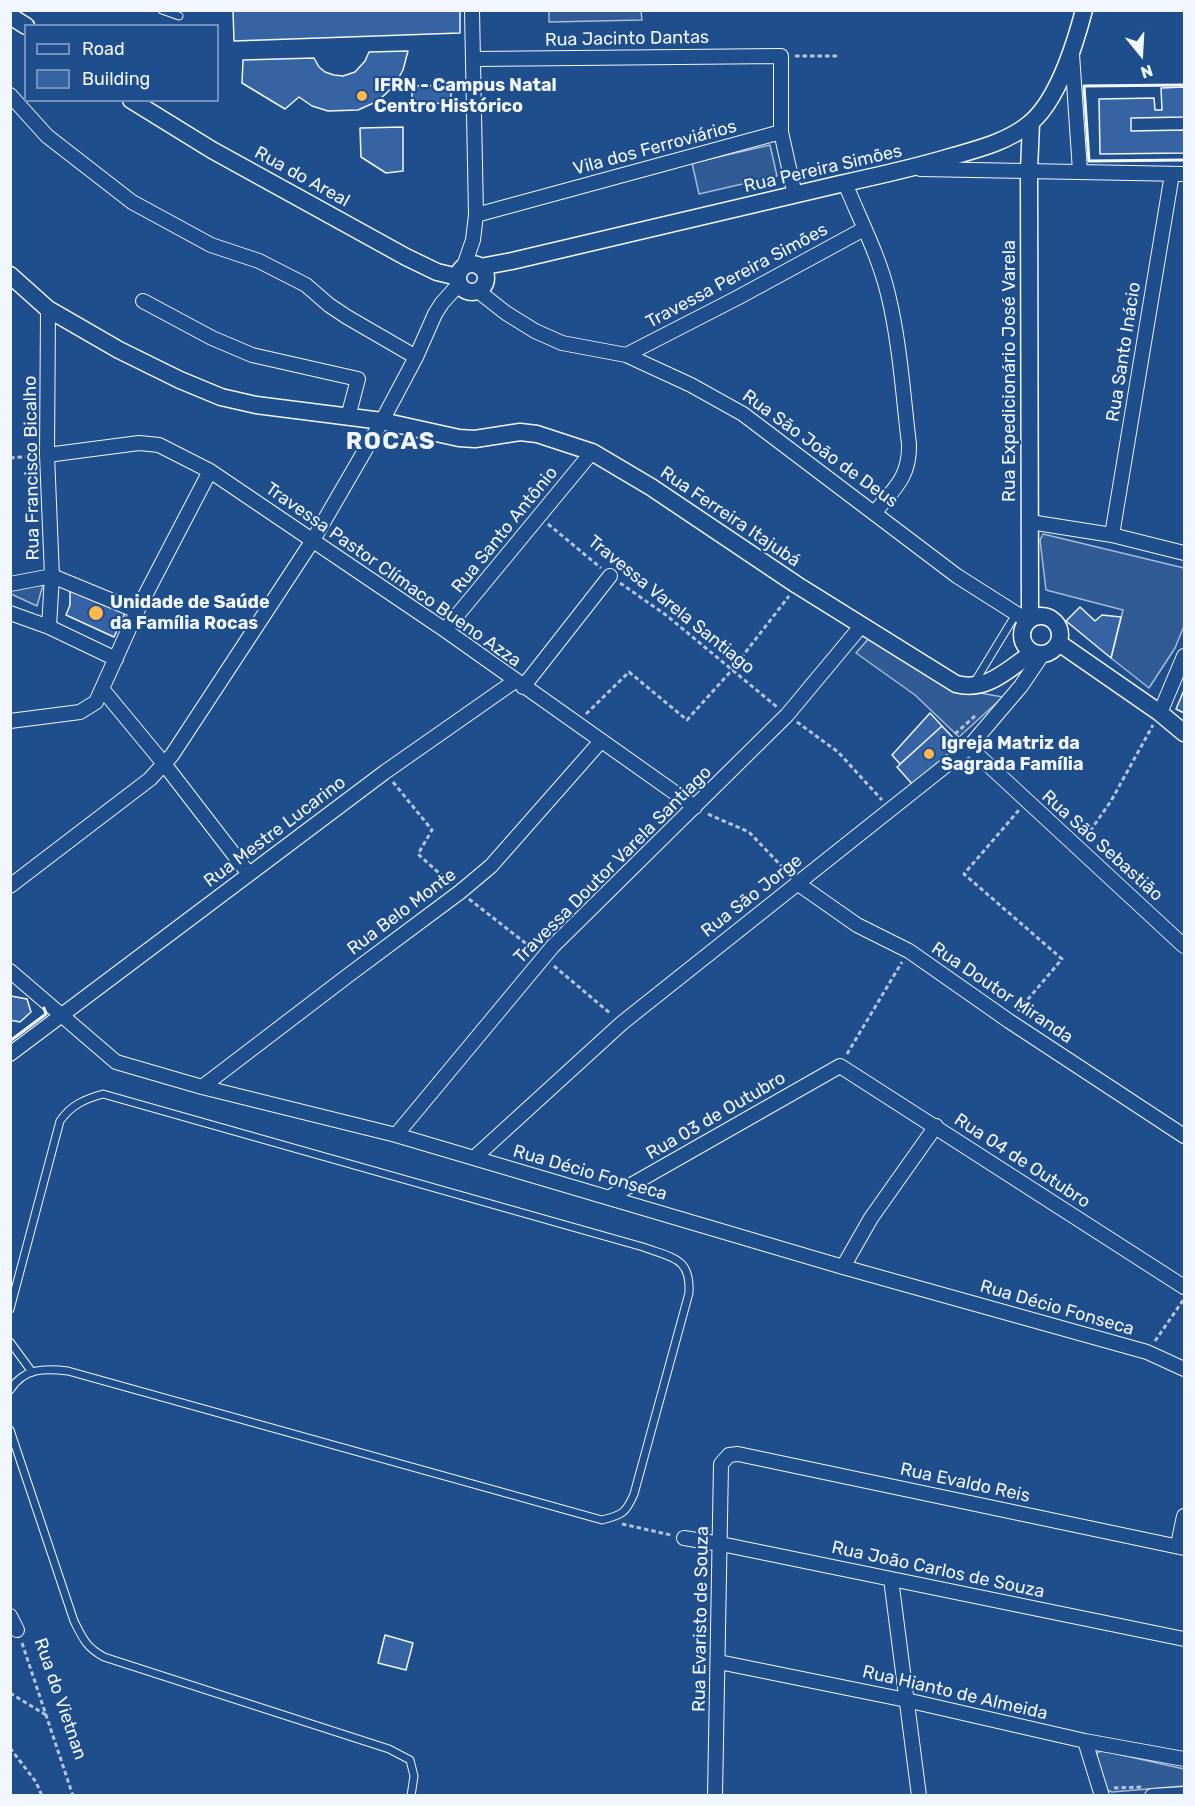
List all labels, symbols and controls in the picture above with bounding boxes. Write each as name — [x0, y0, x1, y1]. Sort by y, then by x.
legend — [24, 24, 219, 102]
north arrow — [1111, 24, 1171, 84]
street label: Rua Jacinto Dantas — [545, 27, 709, 51]
text: Road — [82, 38, 125, 60]
text: N — [1138, 61, 1155, 82]
text: Building — [82, 68, 150, 90]
place label: IFRN - Campus Natal Centro Histórico — [374, 75, 557, 118]
marker: IFRN - Campus Natal Centro Histórico — [355, 89, 369, 103]
street label: Vila dos Ferroviários — [571, 116, 739, 180]
street label: Rua Pereira Simões — [742, 140, 904, 198]
street label: Rua do Areal — [251, 142, 353, 212]
street label: Travessa Pereira Simões — [642, 219, 832, 333]
street label: Rua Expedicionário José Varela — [999, 240, 1021, 502]
street label: Rua Santo Inácio — [1102, 281, 1146, 423]
street label: Rua Francisco Bicalho — [20, 375, 44, 561]
street label: Rua São João de Deus — [738, 385, 902, 513]
district label: ROCAS — [346, 428, 436, 456]
street label: Rua Santo Antônio — [447, 462, 563, 598]
street label: Rua Ferreira Itajubá — [656, 462, 804, 572]
street label: Travessa Pastor Clímaco Bueno Azza — [261, 478, 525, 672]
street label: Travessa Varela Santiago — [583, 531, 759, 679]
place label: Unidade de Saúde da Família Rocas — [110, 592, 270, 634]
marker: Unidade de Saúde da Família Rocas — [87, 604, 105, 622]
place label: Igreja Matriz da Sagrada Família — [941, 733, 1084, 776]
marker: Igreja Matriz da Sagrada Família — [922, 747, 936, 761]
street label: Travessa Doutor Varela Santiago — [510, 762, 716, 968]
street label: Rua Mestre Lucarino — [200, 772, 350, 892]
street label: Rua São Sebastião — [1037, 786, 1167, 906]
street label: Rua São Jorge — [697, 850, 807, 942]
street label: Rua Belo Monte — [343, 864, 461, 960]
street label: Rua Doutor Miranda — [927, 938, 1077, 1048]
street label: Rua 03 de Outubro — [642, 1067, 790, 1165]
street label: Rua 04 de Outubro — [950, 1109, 1094, 1213]
street label: Rua Décio Fonseca — [511, 1141, 669, 1205]
street label: Rua Décio Fonseca — [978, 1276, 1136, 1340]
street label: Rua Evaldo Reis — [898, 1459, 1032, 1507]
street label: Rua Evaristo de Souza — [689, 1526, 713, 1712]
street label: Rua João Carlos de Souza — [830, 1537, 1046, 1603]
street label: Rua do Vietnan — [29, 1635, 91, 1763]
street label: Rua Hianto de Almeida — [860, 1661, 1050, 1725]

